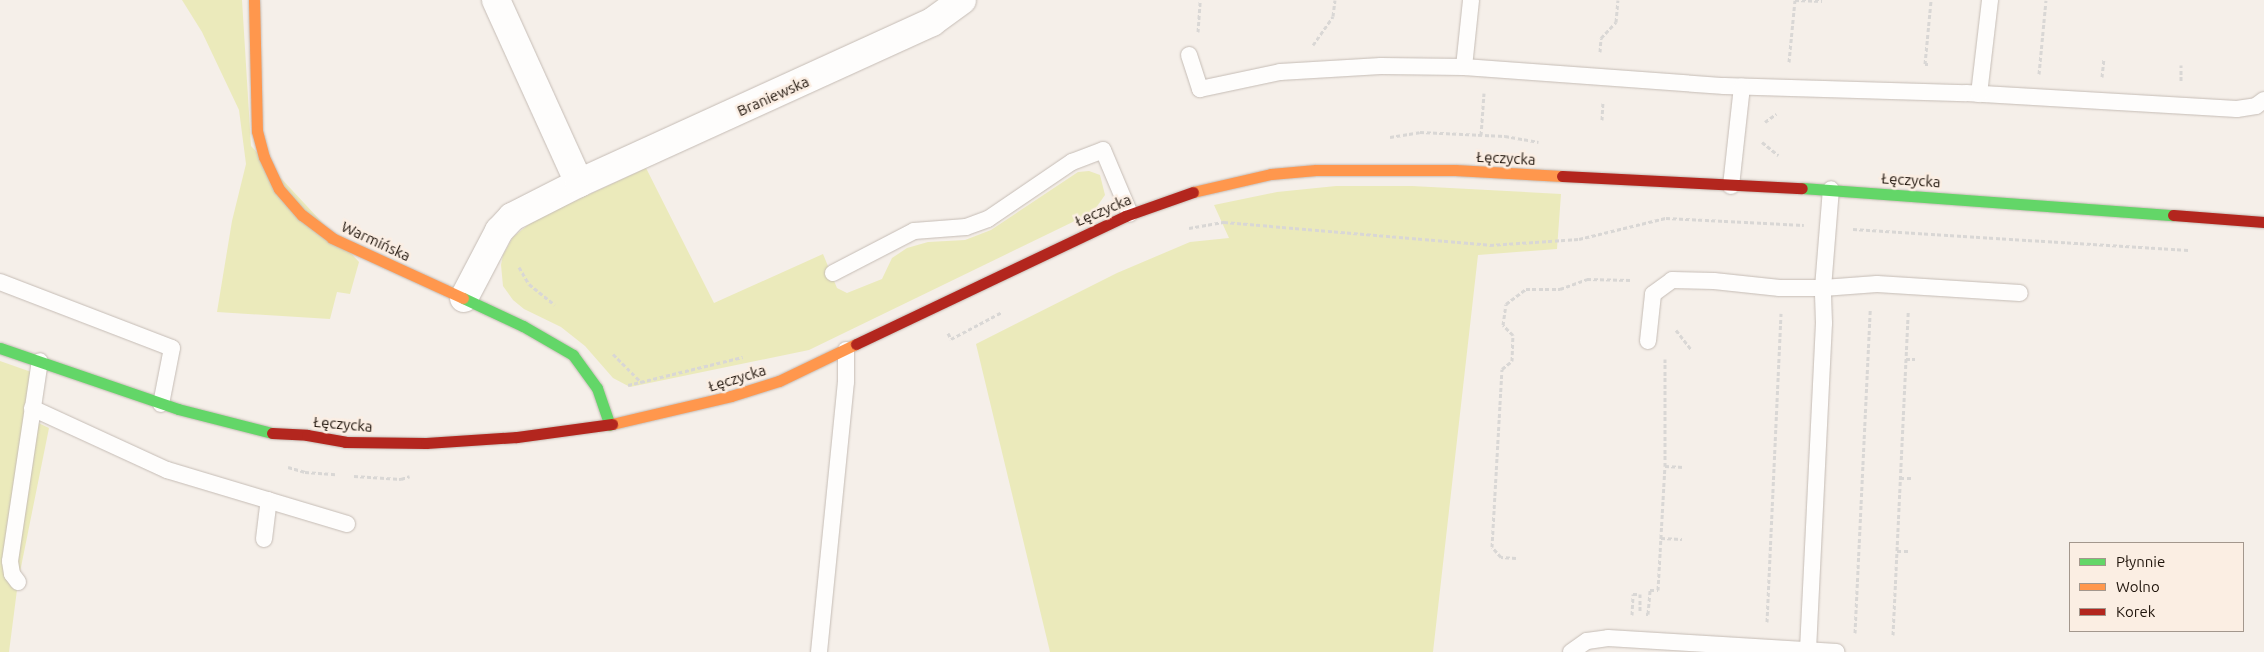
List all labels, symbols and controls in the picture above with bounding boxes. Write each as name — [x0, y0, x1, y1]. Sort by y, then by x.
street label: Braniewska — [734, 72, 812, 120]
street label: Łęczycka — [1476, 147, 1536, 169]
street label: Łęczycka — [1881, 169, 1941, 191]
street label: Łęczycka — [1072, 190, 1134, 230]
street label: Warmińska — [339, 217, 413, 265]
street label: Łęczycka — [706, 361, 768, 395]
street label: Łęczycka — [313, 412, 373, 436]
legend — [2069, 542, 2244, 632]
text: Płynnie — [2116, 553, 2165, 570]
text: Wolno — [2116, 578, 2160, 595]
text: Korek — [2116, 603, 2155, 620]

